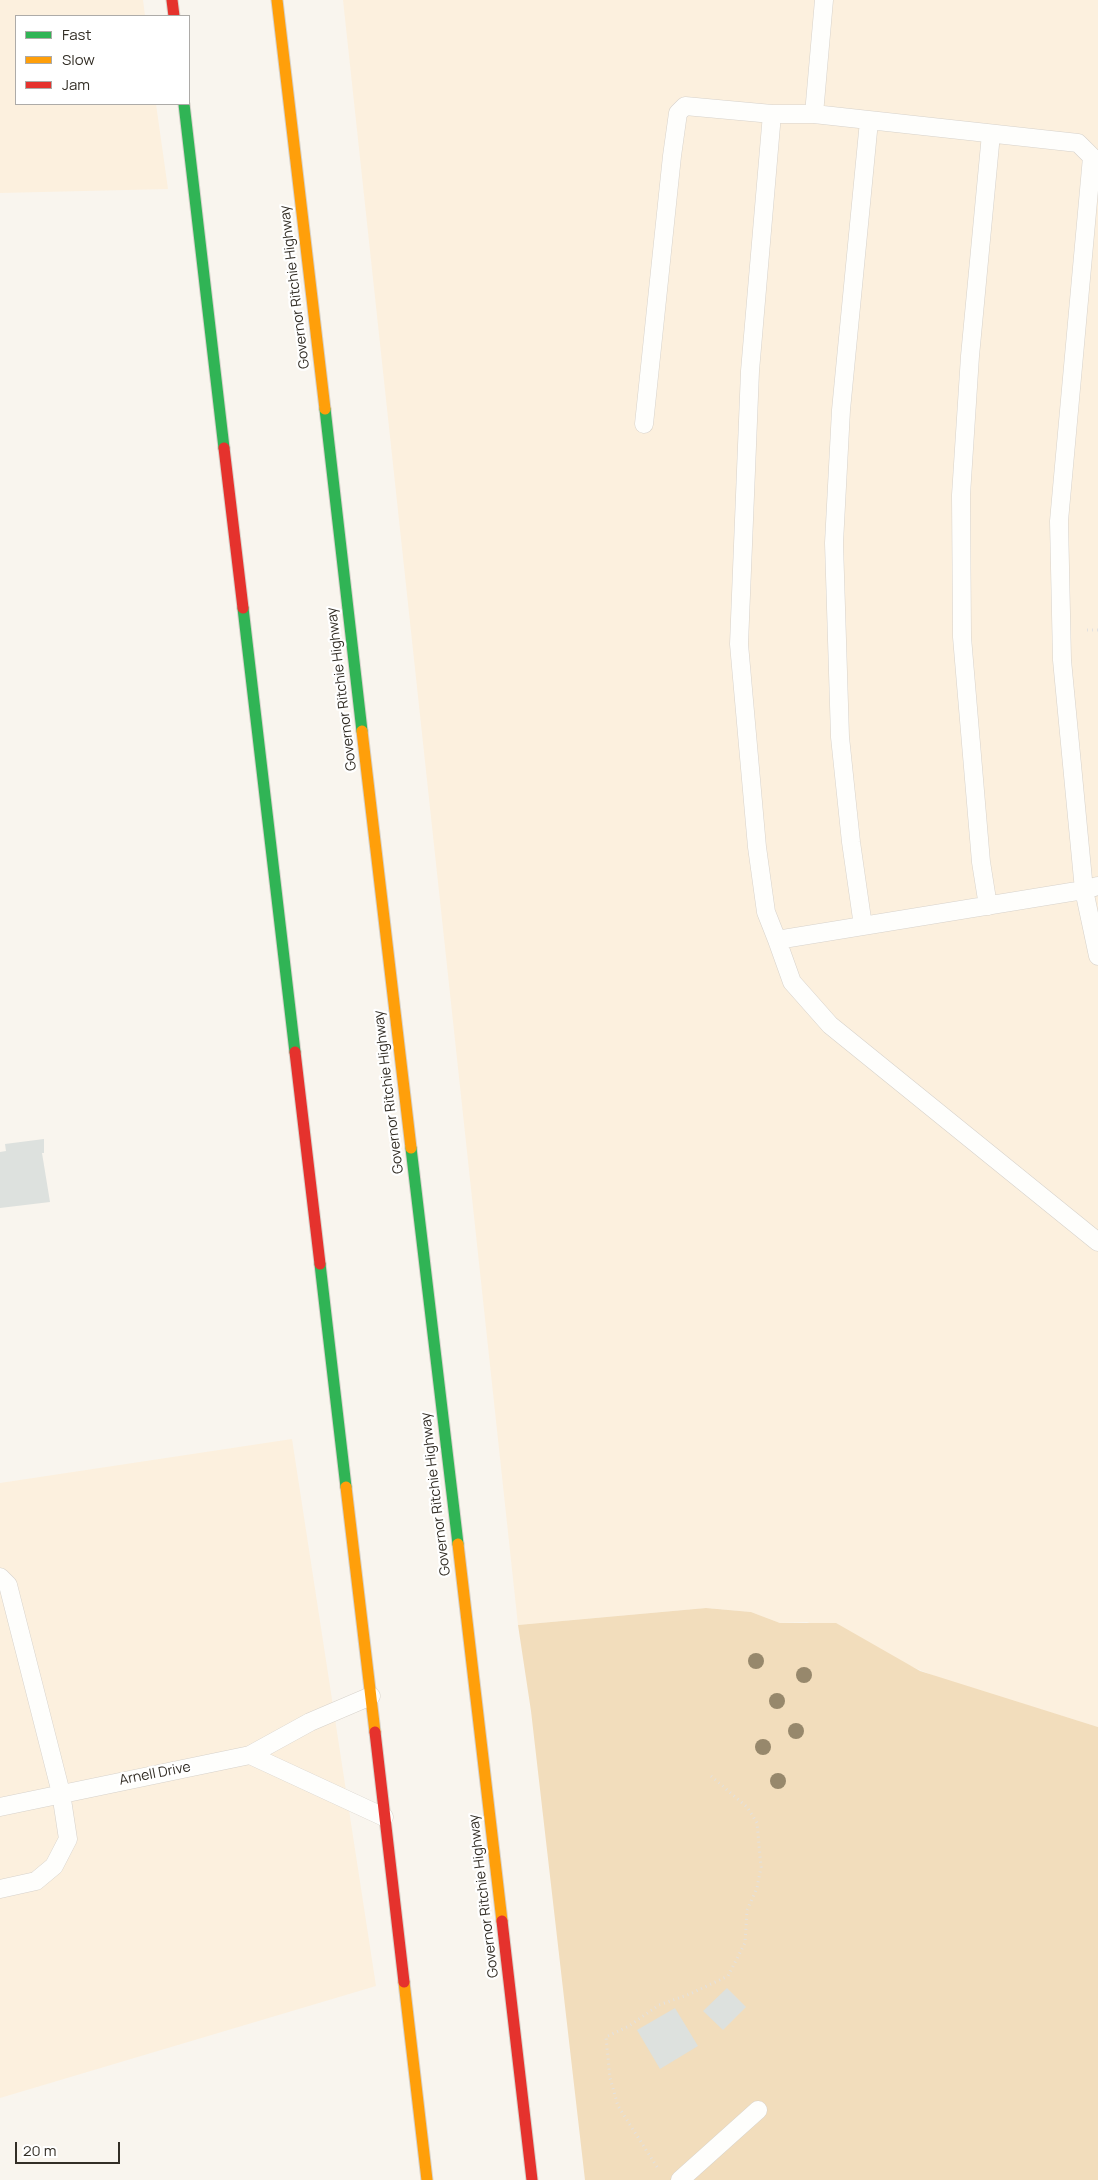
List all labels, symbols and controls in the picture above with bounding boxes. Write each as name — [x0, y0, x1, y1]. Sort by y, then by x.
legend — [15, 15, 190, 105]
text: Fast — [62, 24, 91, 45]
text: Slow — [62, 49, 95, 70]
text: Jam — [62, 74, 90, 95]
street label: Governor Ritchie Highway — [277, 204, 313, 370]
street label: Governor Ritchie Highway — [324, 606, 360, 772]
street label: Governor Ritchie Highway — [371, 1009, 407, 1175]
street label: Governor Ritchie Highway — [418, 1411, 454, 1577]
street label: Arnell Drive — [118, 1759, 192, 1789]
street label: Governor Ritchie Highway — [466, 1813, 502, 1979]
scale bar — [18, 2132, 122, 2164]
text: 20 m — [23, 2140, 56, 2161]

